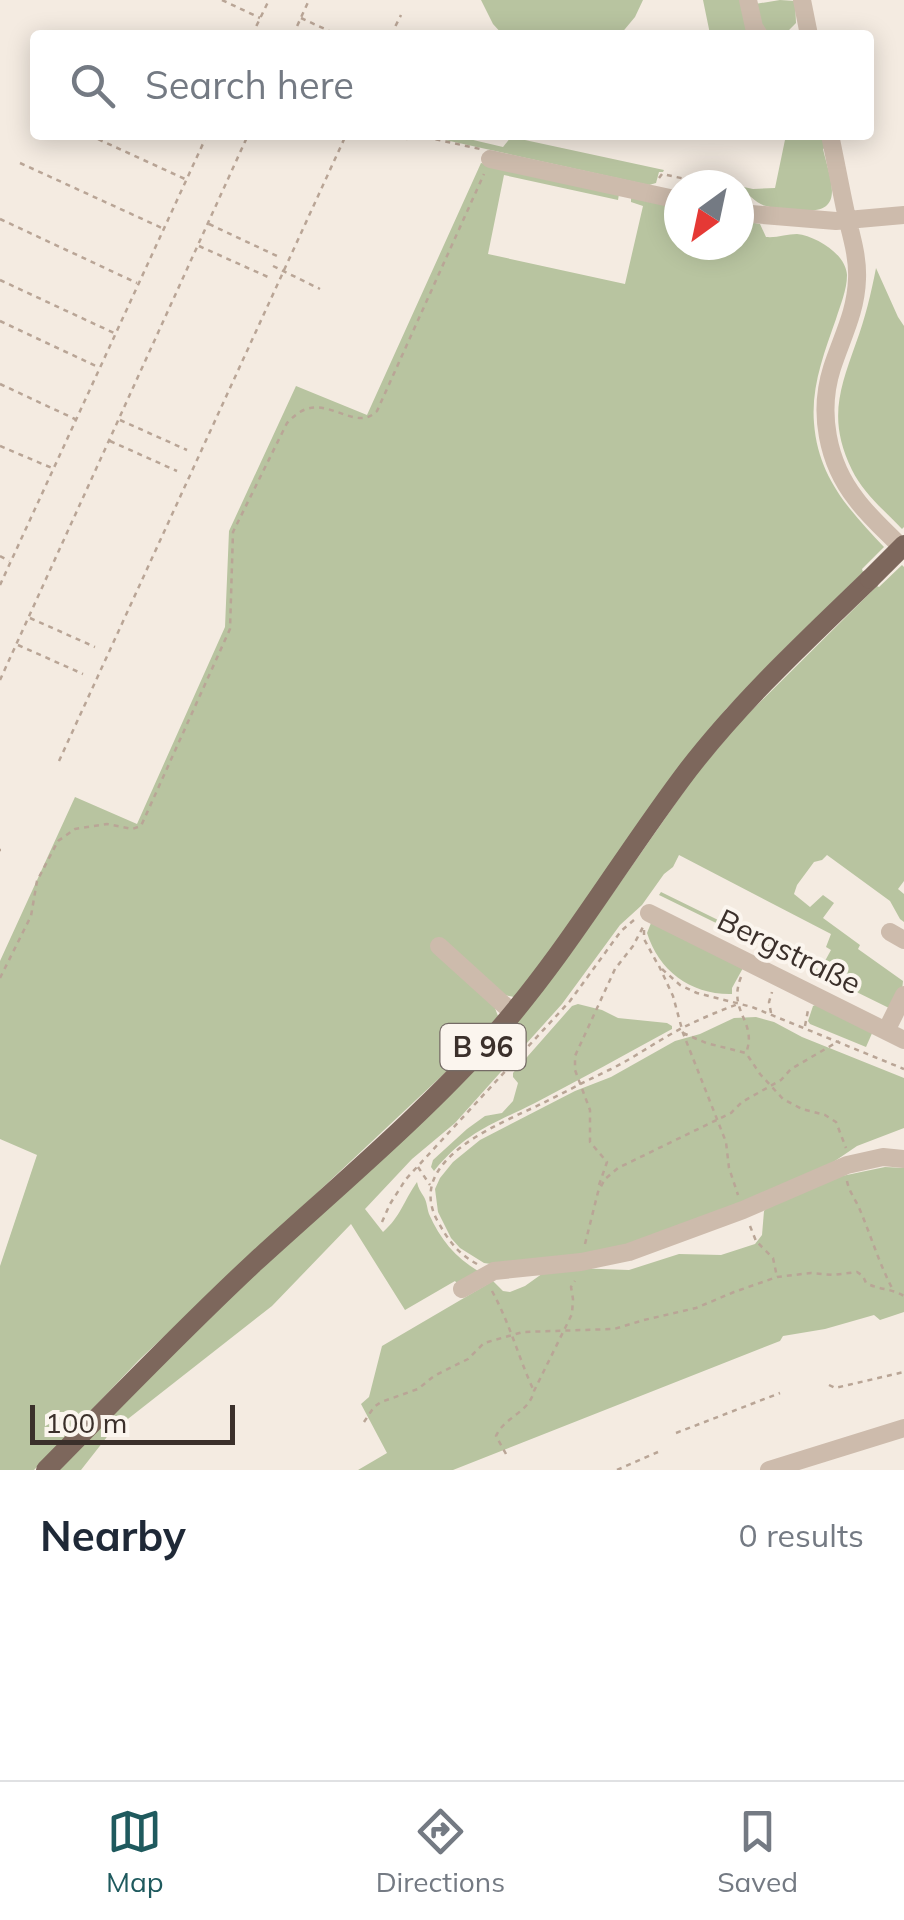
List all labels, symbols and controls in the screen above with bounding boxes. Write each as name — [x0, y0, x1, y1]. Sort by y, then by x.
search box — [30, 30, 874, 140]
icon: search — [65, 58, 120, 113]
text: Search here — [145, 61, 354, 109]
north arrow — [664, 170, 754, 260]
street label: Bergstraße — [712, 900, 867, 1002]
road number: B 96 — [440, 1024, 526, 1070]
scale bar — [30, 1400, 235, 1444]
text: 100 m — [45, 1405, 127, 1440]
text: Nearby — [40, 1509, 186, 1562]
text: 0 results — [739, 1515, 864, 1555]
tab: Map — [106, 1804, 164, 1899]
tab: Directions — [376, 1804, 505, 1899]
tab: Saved — [717, 1804, 798, 1899]

